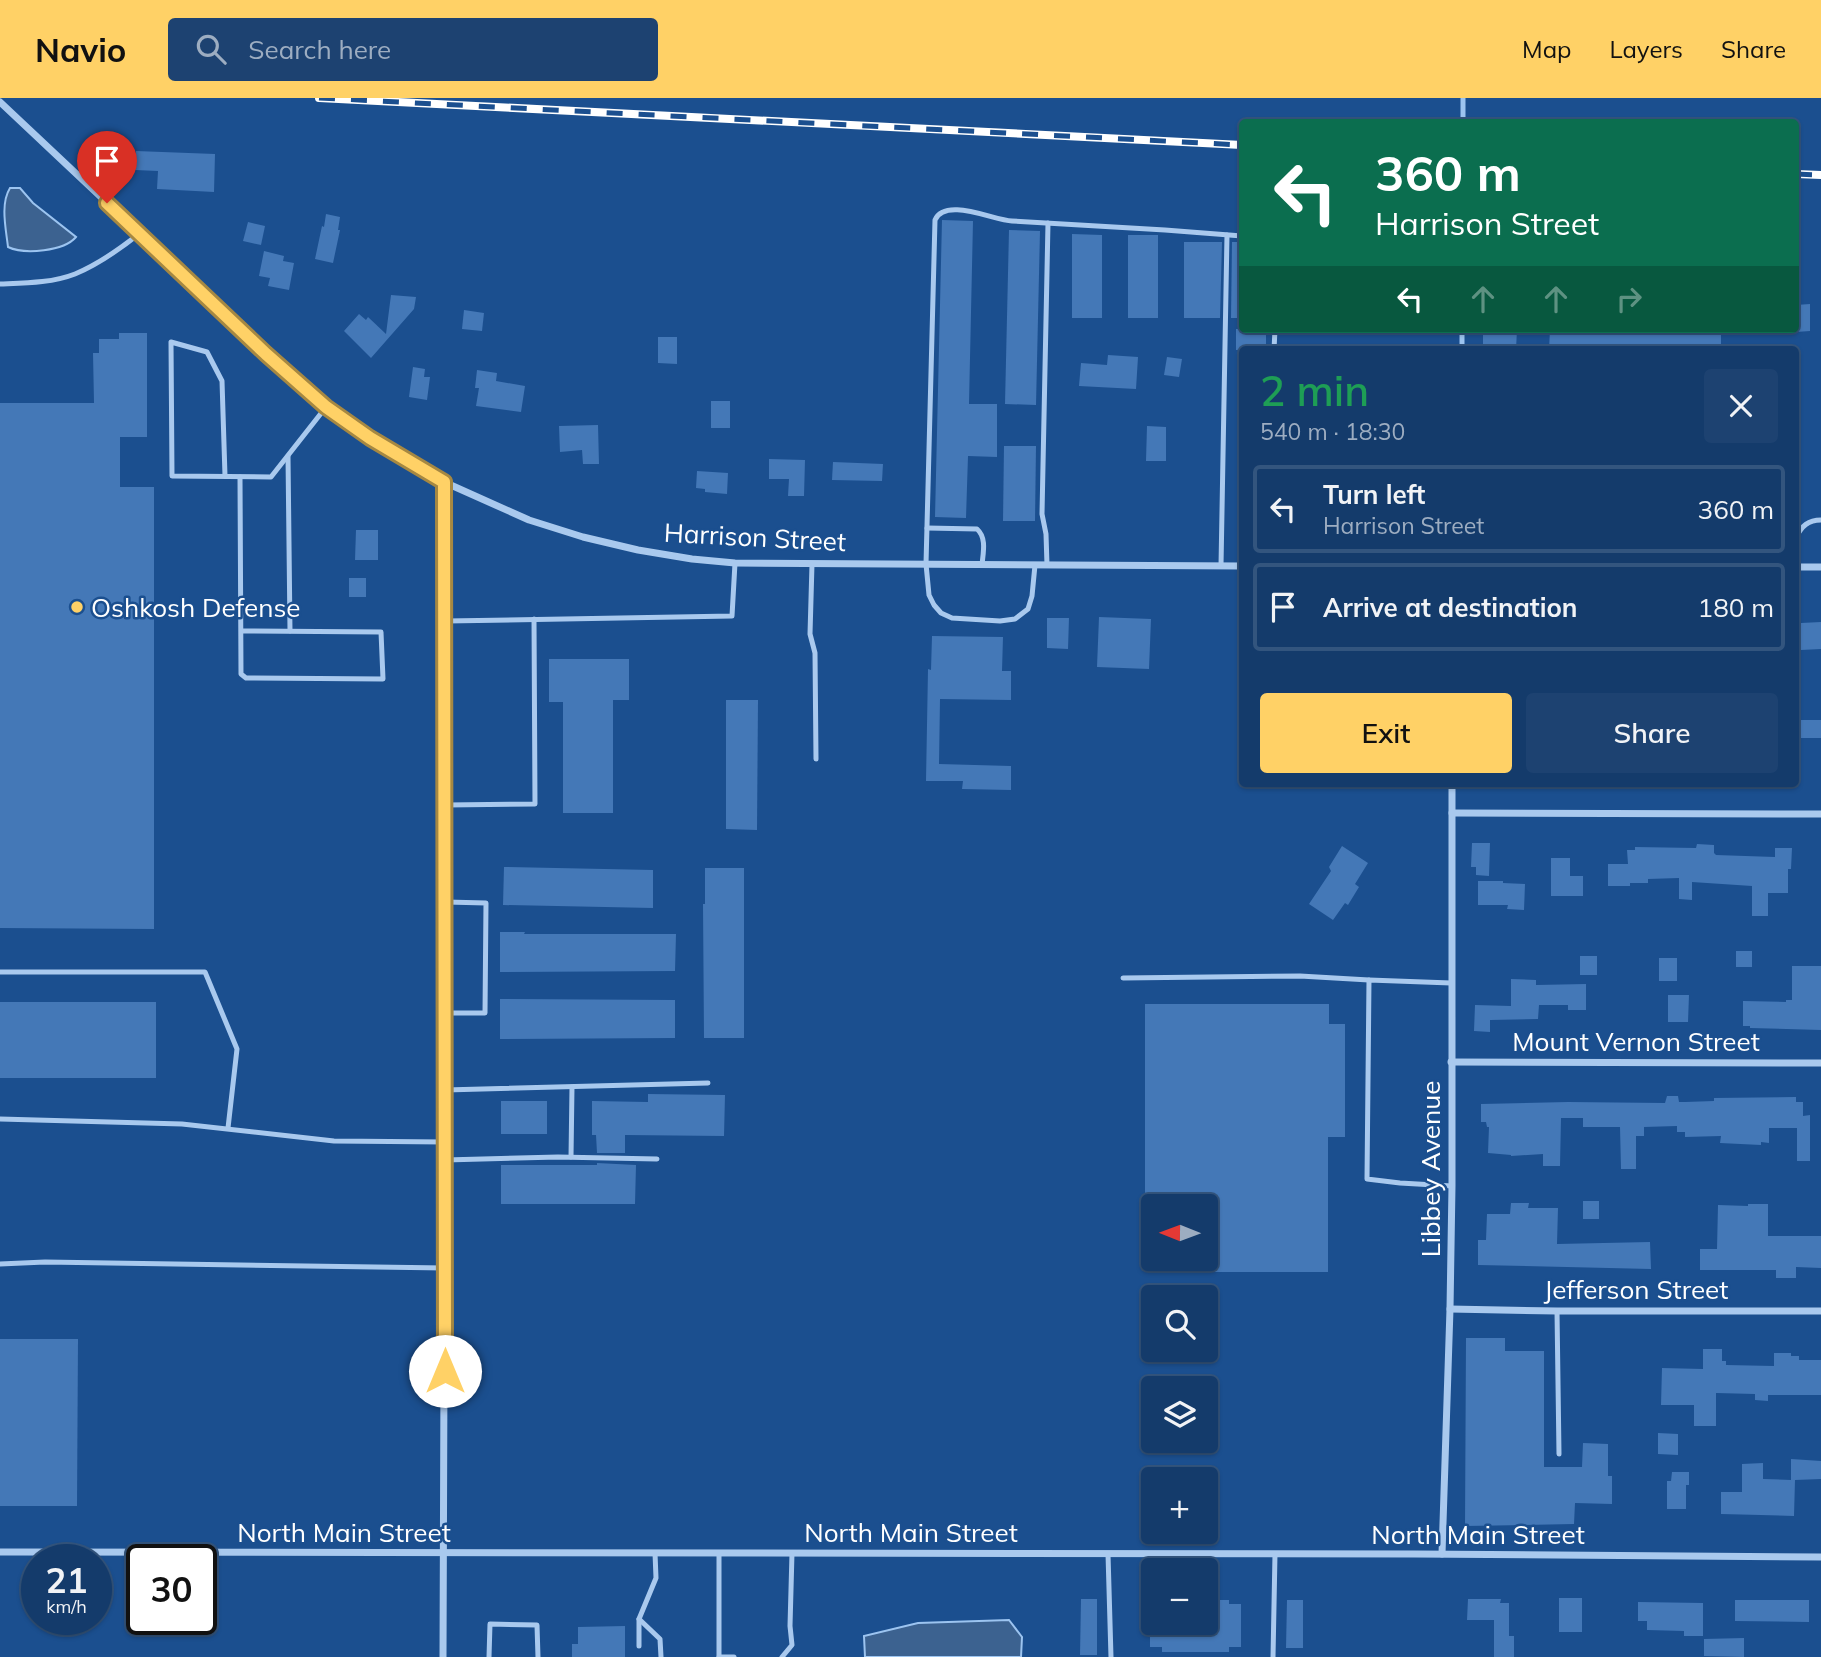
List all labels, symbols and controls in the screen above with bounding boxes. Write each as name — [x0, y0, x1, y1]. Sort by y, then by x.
search box — [168, 18, 658, 81]
text: Navio — [35, 29, 126, 70]
icon: search — [192, 30, 230, 68]
text: Search here — [248, 33, 391, 66]
text: Map — [1522, 34, 1571, 64]
text: Layers — [1609, 34, 1683, 64]
text: Share — [1721, 34, 1786, 64]
pin — [77, 131, 137, 203]
icon: arrive — [88, 142, 126, 180]
text: 360 m — [1375, 142, 1521, 203]
icon: left — [1260, 147, 1351, 238]
text: Harrison Street — [1375, 203, 1599, 243]
icon: left — [1391, 280, 1429, 318]
icon: ahead — [1464, 280, 1502, 318]
icon: ahead — [1537, 280, 1575, 318]
icon: right — [1610, 280, 1648, 318]
text: 2 min — [1260, 364, 1369, 417]
button: close — [1704, 369, 1778, 443]
text: 540 m · 18:30 — [1260, 417, 1405, 446]
text: Turn left — [1323, 478, 1425, 511]
icon: left — [1264, 490, 1302, 528]
text: 360 m — [1698, 493, 1774, 526]
text: Harrison Street — [1323, 511, 1484, 540]
street label: Harrison Street — [663, 516, 847, 558]
icon: arrive — [1264, 588, 1302, 626]
place label: Oshkosh Defense — [91, 591, 300, 624]
text: Arrive at destination — [1323, 591, 1578, 624]
text: 180 m — [1698, 591, 1774, 624]
marker: Oshkosh Defense — [69, 599, 85, 615]
button: Exit — [1260, 693, 1512, 773]
button: Share — [1526, 693, 1778, 773]
street label: Mount Vernon Street — [1512, 1025, 1760, 1058]
street label: Libbey Avenue — [1414, 1081, 1447, 1257]
north arrow — [1141, 1194, 1218, 1270]
map controls — [1141, 1194, 1218, 1635]
street label: Jefferson Street — [1544, 1273, 1728, 1306]
button: search — [1141, 1285, 1218, 1362]
position arrow — [408, 1334, 482, 1408]
button: layers — [1141, 1376, 1218, 1453]
button: + — [1141, 1467, 1218, 1544]
street label: North Main Street — [237, 1516, 451, 1549]
street label: North Main Street — [804, 1516, 1018, 1549]
street label: North Main Street — [1371, 1518, 1585, 1551]
speed limit sign: 30 — [126, 1544, 217, 1635]
text: 21 — [45, 1558, 88, 1602]
button: − — [1141, 1558, 1218, 1635]
text: km/h — [46, 1595, 87, 1618]

